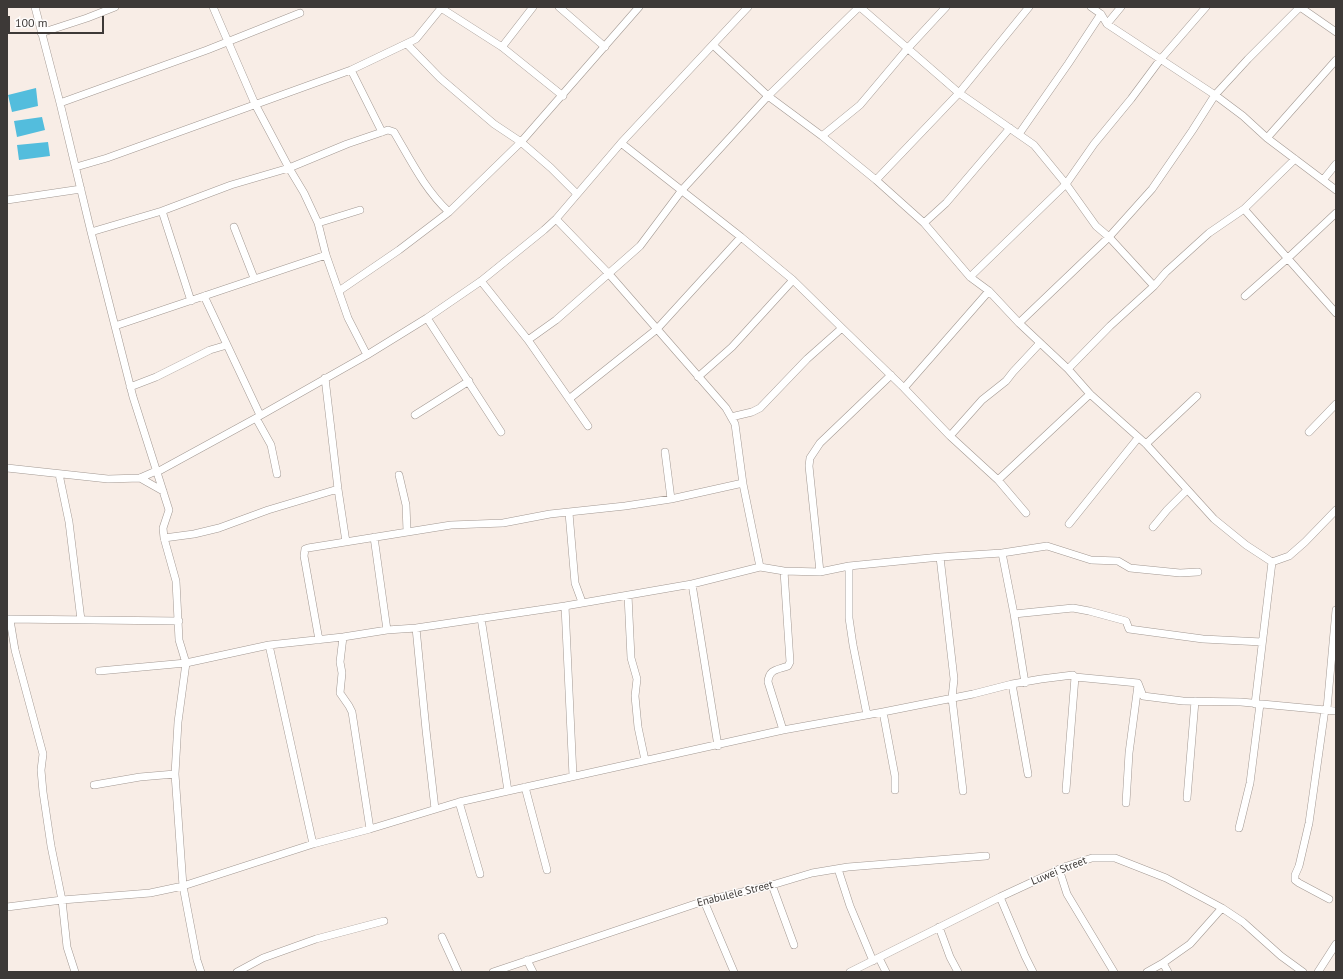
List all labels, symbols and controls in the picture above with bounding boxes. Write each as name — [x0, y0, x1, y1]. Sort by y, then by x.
scale bar — [10, 8, 106, 34]
text: 100 m — [15, 15, 48, 30]
street label: Luwei Street — [1029, 854, 1089, 888]
street label: Enabulele Street — [696, 878, 774, 910]

